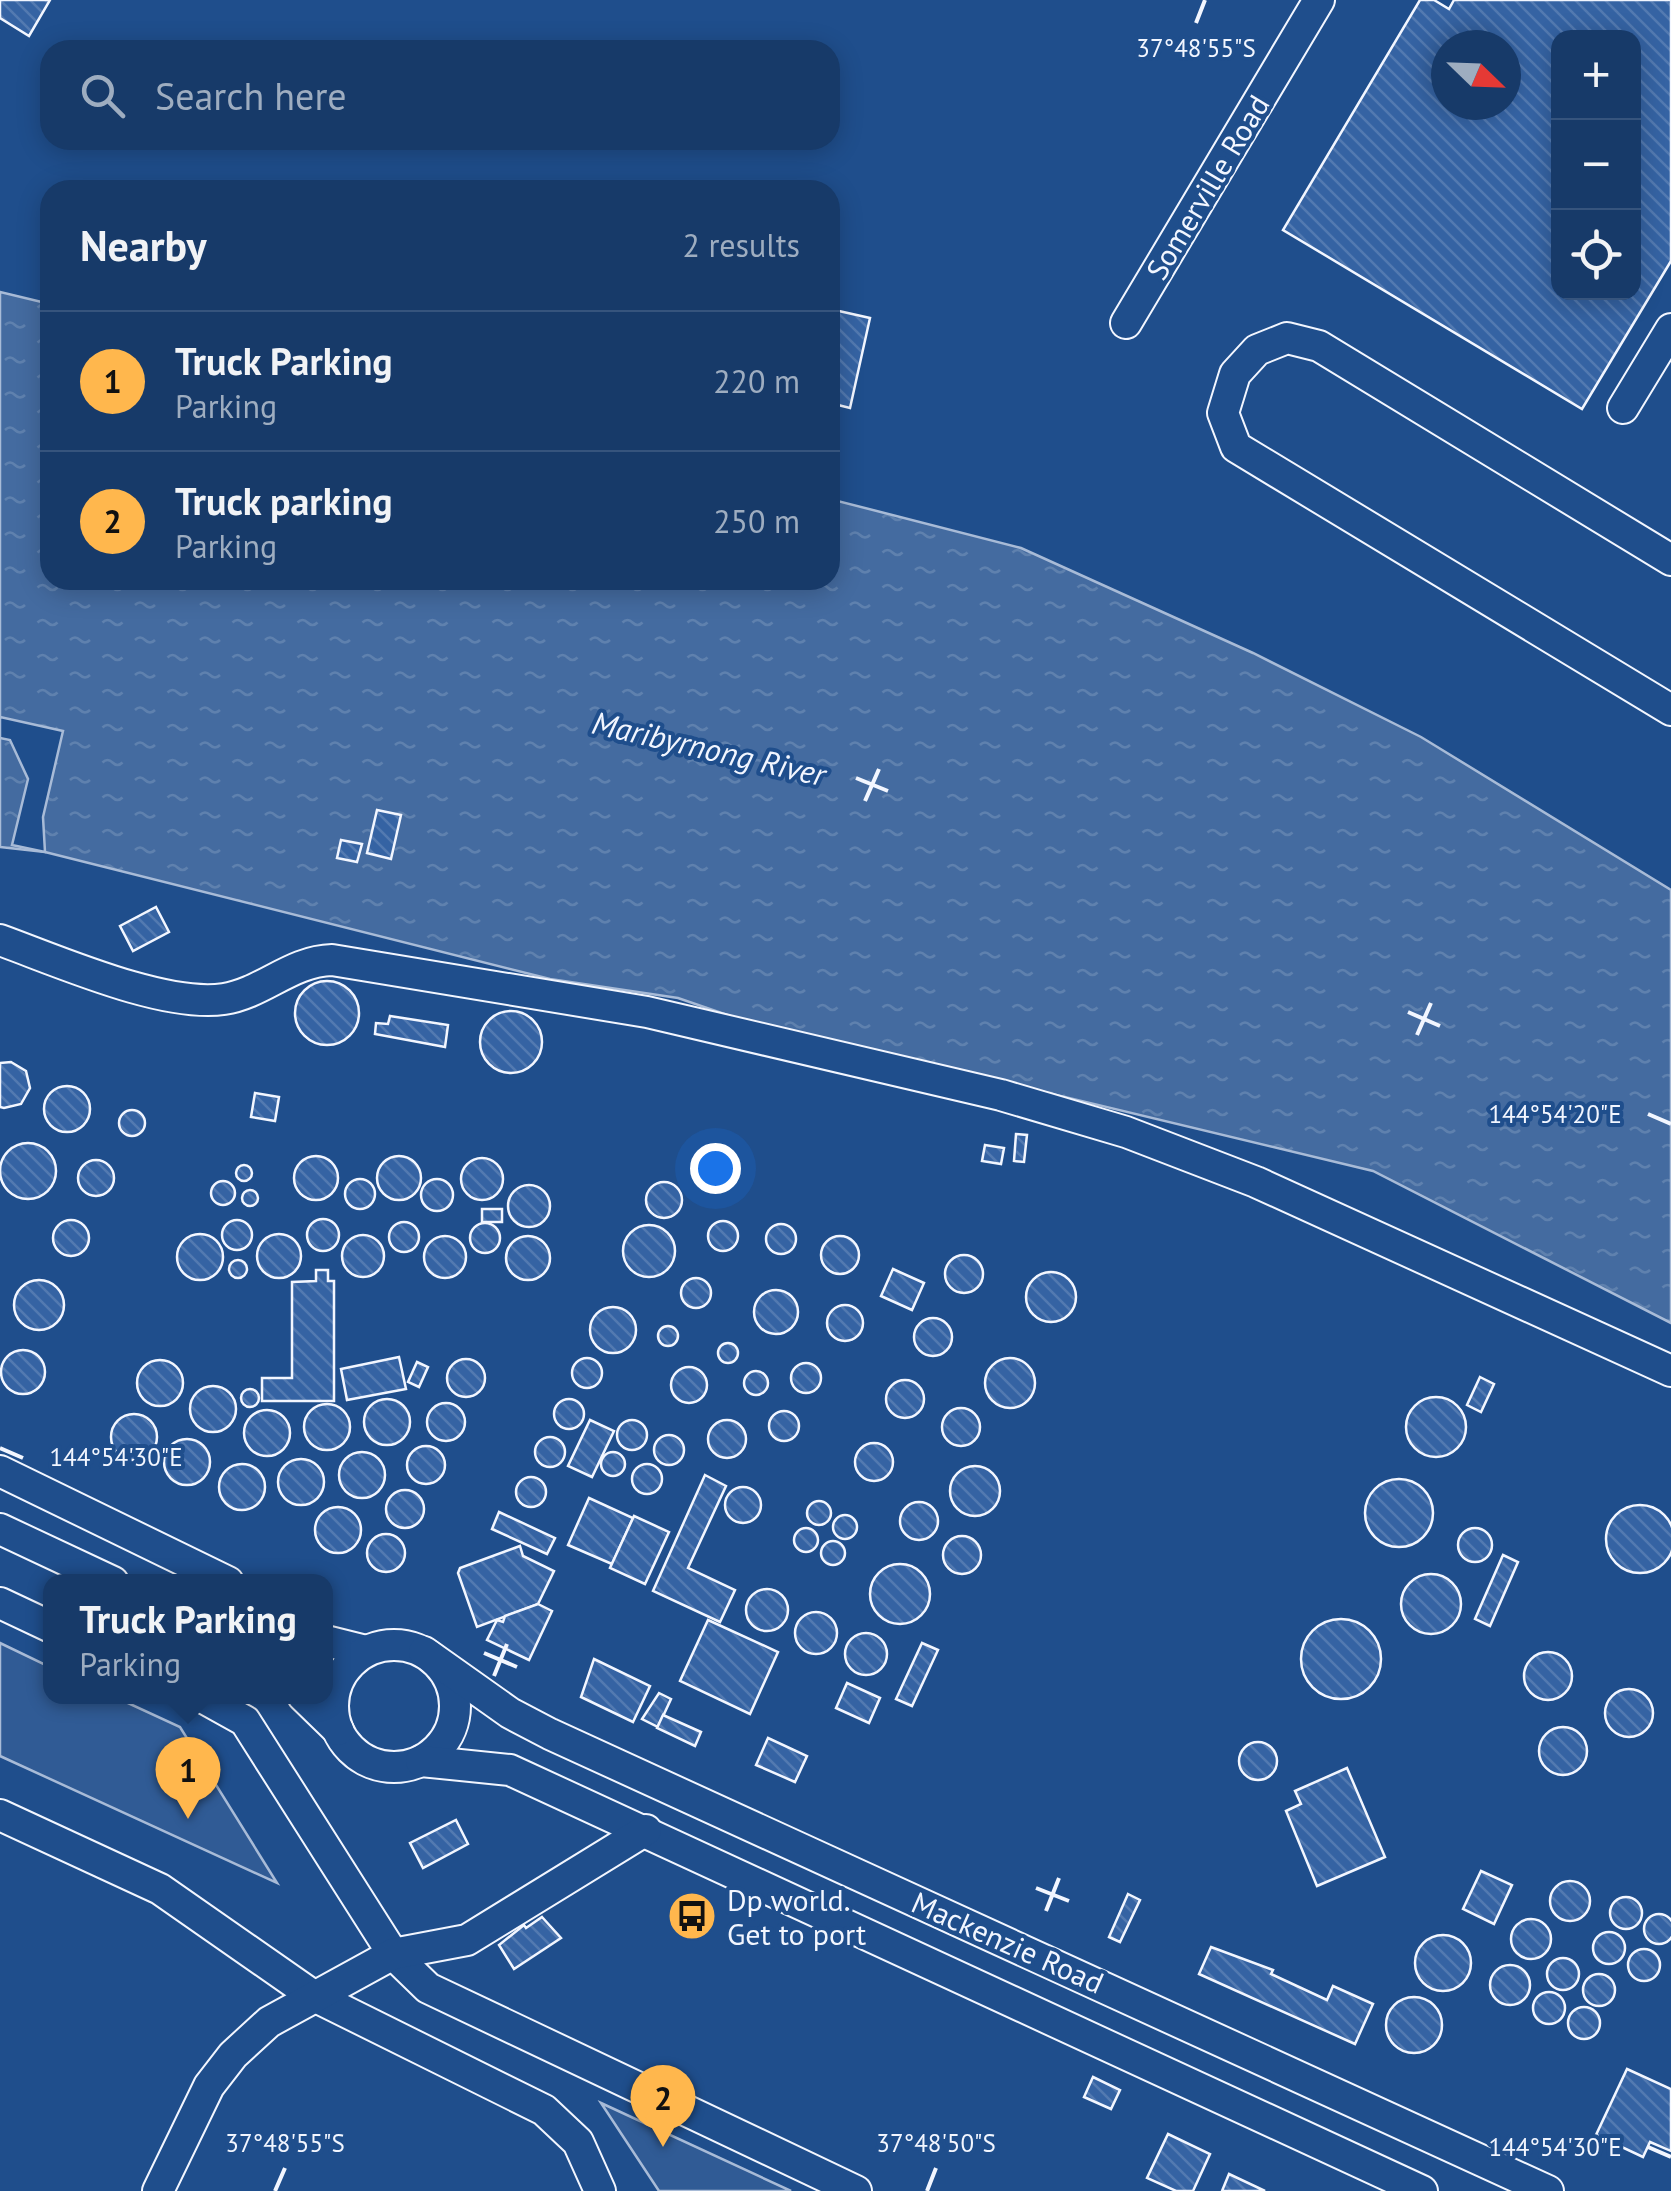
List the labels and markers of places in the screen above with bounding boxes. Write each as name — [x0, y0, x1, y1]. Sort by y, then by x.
pin: 1 — [156, 1736, 220, 1819]
place label: Dp world. Get to port — [727, 1880, 866, 1953]
bus stop icon: Dp world. Get to port — [666, 1890, 718, 1942]
pin: 2 — [630, 2064, 696, 2147]

